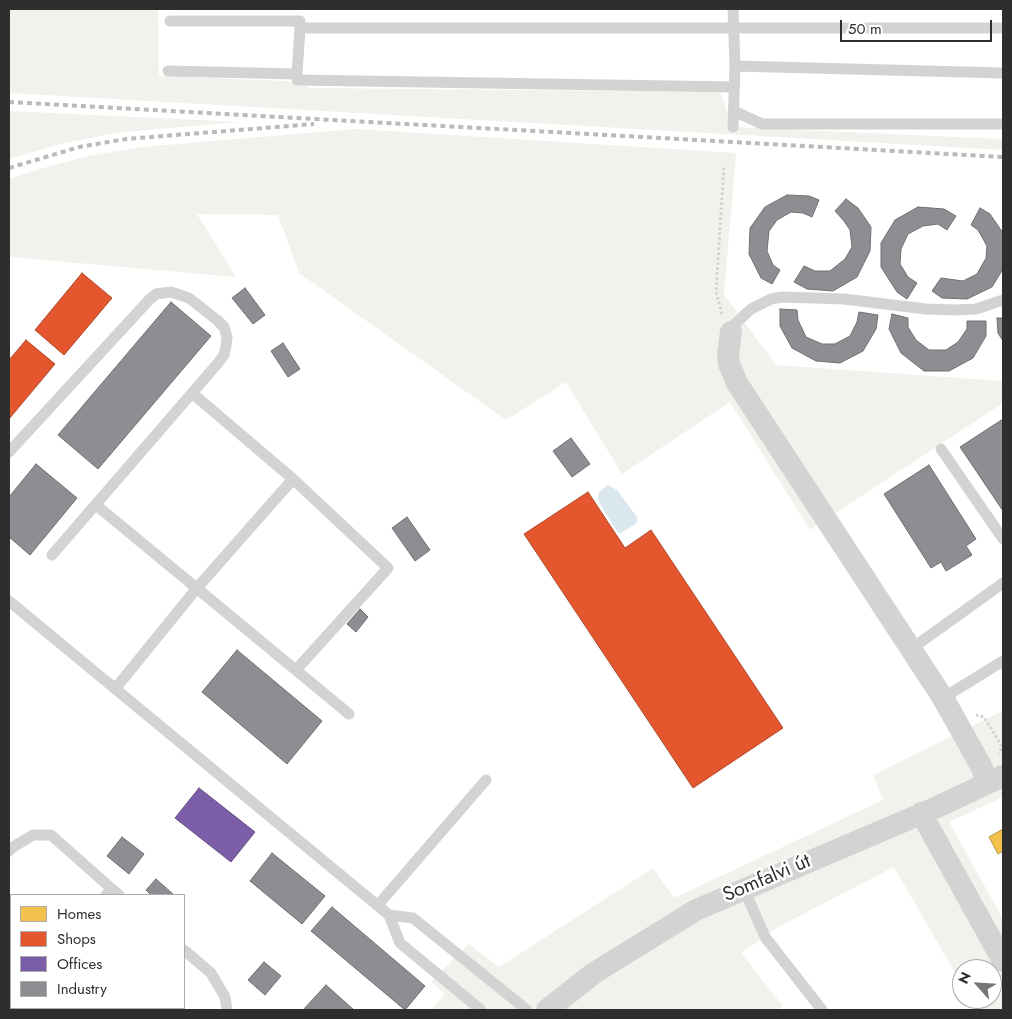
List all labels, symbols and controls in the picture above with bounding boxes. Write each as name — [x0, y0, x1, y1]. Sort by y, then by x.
scale bar — [842, 10, 994, 42]
text: 50 m — [848, 18, 882, 40]
street label: Somfalvi út — [720, 850, 814, 908]
legend — [10, 894, 185, 1009]
text: Homes — [57, 903, 101, 925]
text: Shops — [57, 928, 96, 950]
text: Offices — [57, 953, 102, 975]
north arrow — [952, 959, 1002, 1009]
text: N — [953, 968, 976, 987]
text: Industry — [57, 978, 107, 1000]

